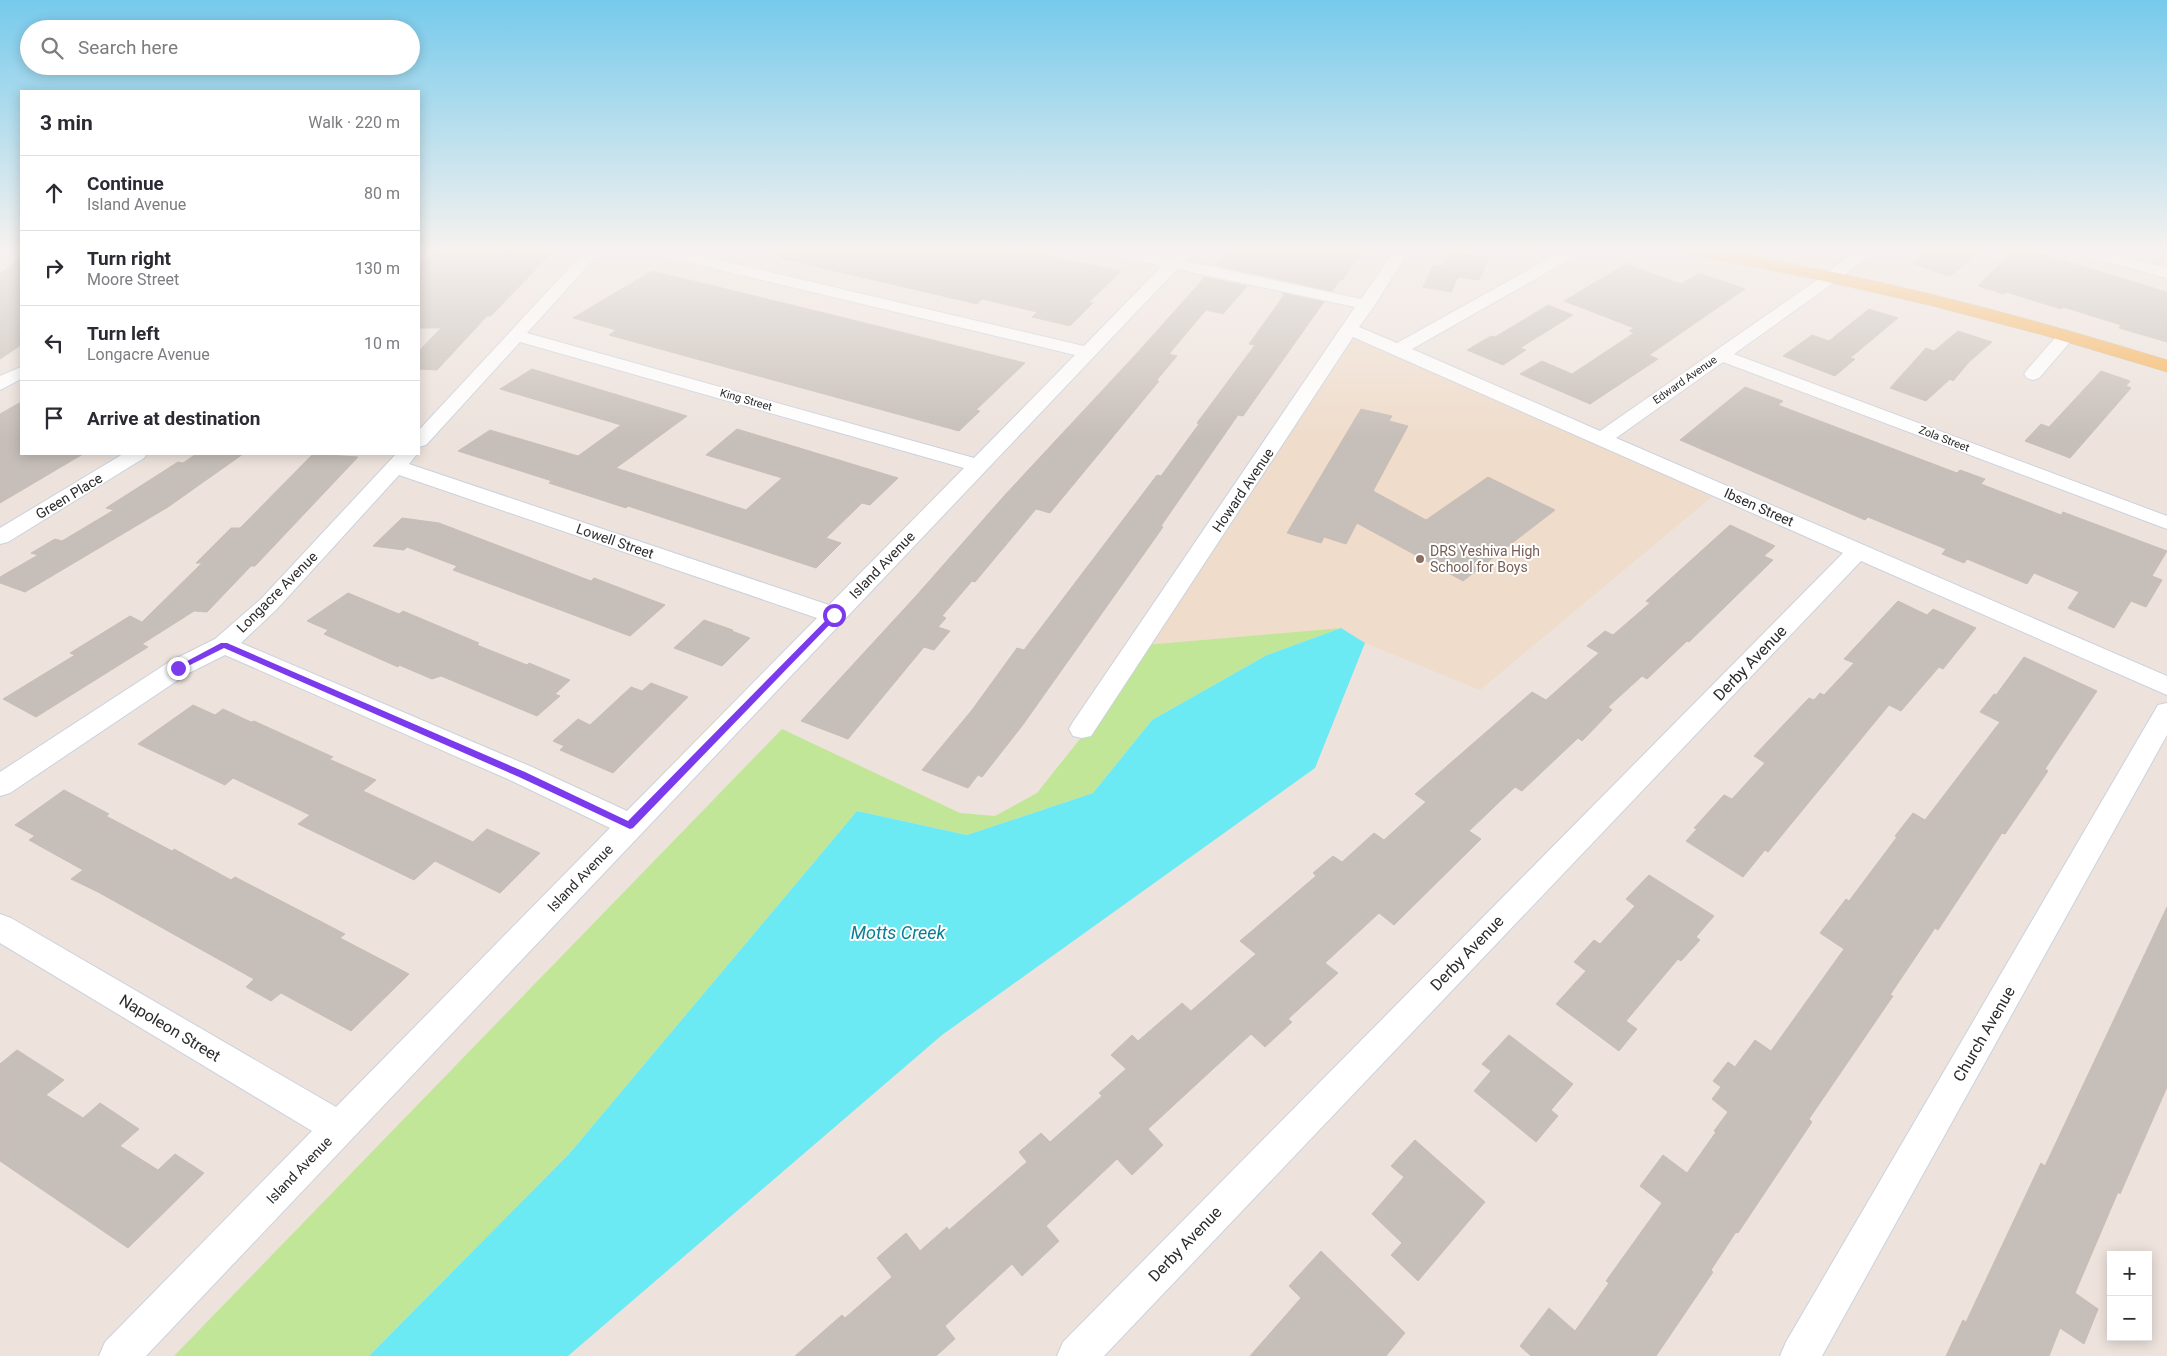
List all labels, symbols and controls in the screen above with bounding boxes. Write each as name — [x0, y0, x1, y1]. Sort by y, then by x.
search box — [20, 20, 420, 75]
icon: search — [38, 34, 66, 62]
text: Search here — [78, 36, 178, 59]
text: 3 min — [40, 111, 93, 135]
text: Walk · 220 m — [308, 113, 400, 132]
text: Continue — [87, 172, 164, 195]
icon: ahead — [40, 179, 68, 207]
text: 80 m — [364, 184, 400, 203]
text: Island Avenue — [87, 195, 186, 214]
text: Turn right — [87, 247, 171, 270]
icon: right — [40, 254, 68, 282]
text: 130 m — [355, 259, 400, 278]
text: Moore Street — [87, 270, 179, 289]
text: Turn left — [87, 322, 160, 345]
icon: left — [40, 329, 68, 357]
text: 10 m — [364, 334, 400, 353]
text: Longacre Avenue — [87, 345, 210, 364]
street label: Edward Avenue — [1650, 353, 1720, 407]
street label: King Street — [718, 386, 774, 414]
icon: arrive — [40, 404, 68, 432]
text: Arrive at destination — [87, 407, 260, 430]
street label: Zola Street — [1917, 423, 1972, 455]
street label: Howard Avenue — [1209, 445, 1277, 535]
street label: Green Place — [33, 470, 105, 522]
street label: Ibsen Street — [1722, 485, 1797, 530]
street label: Lowell Street — [574, 520, 656, 562]
street label: Island Avenue — [846, 528, 918, 602]
place label: DRS Yeshiva High School for Boys — [1430, 543, 1540, 575]
street label: Longacre Avenue — [233, 548, 321, 636]
marker: DRS Yeshiva High School for Boys — [1414, 553, 1426, 565]
route start — [823, 604, 846, 627]
street label: Derby Avenue — [1709, 621, 1791, 705]
route end — [167, 657, 190, 680]
street label: Island Avenue — [544, 841, 616, 915]
street label: Derby Avenue — [1426, 911, 1508, 995]
water label: Motts Creek — [851, 922, 946, 943]
street label: Church Avenue — [1949, 983, 2019, 1085]
street label: Napoleon Street — [116, 990, 224, 1066]
street label: Island Avenue — [263, 1133, 335, 1207]
street label: Derby Avenue — [1144, 1202, 1226, 1286]
map controls — [2107, 1251, 2152, 1341]
button: + — [2107, 1251, 2152, 1296]
button: − — [2107, 1296, 2152, 1341]

